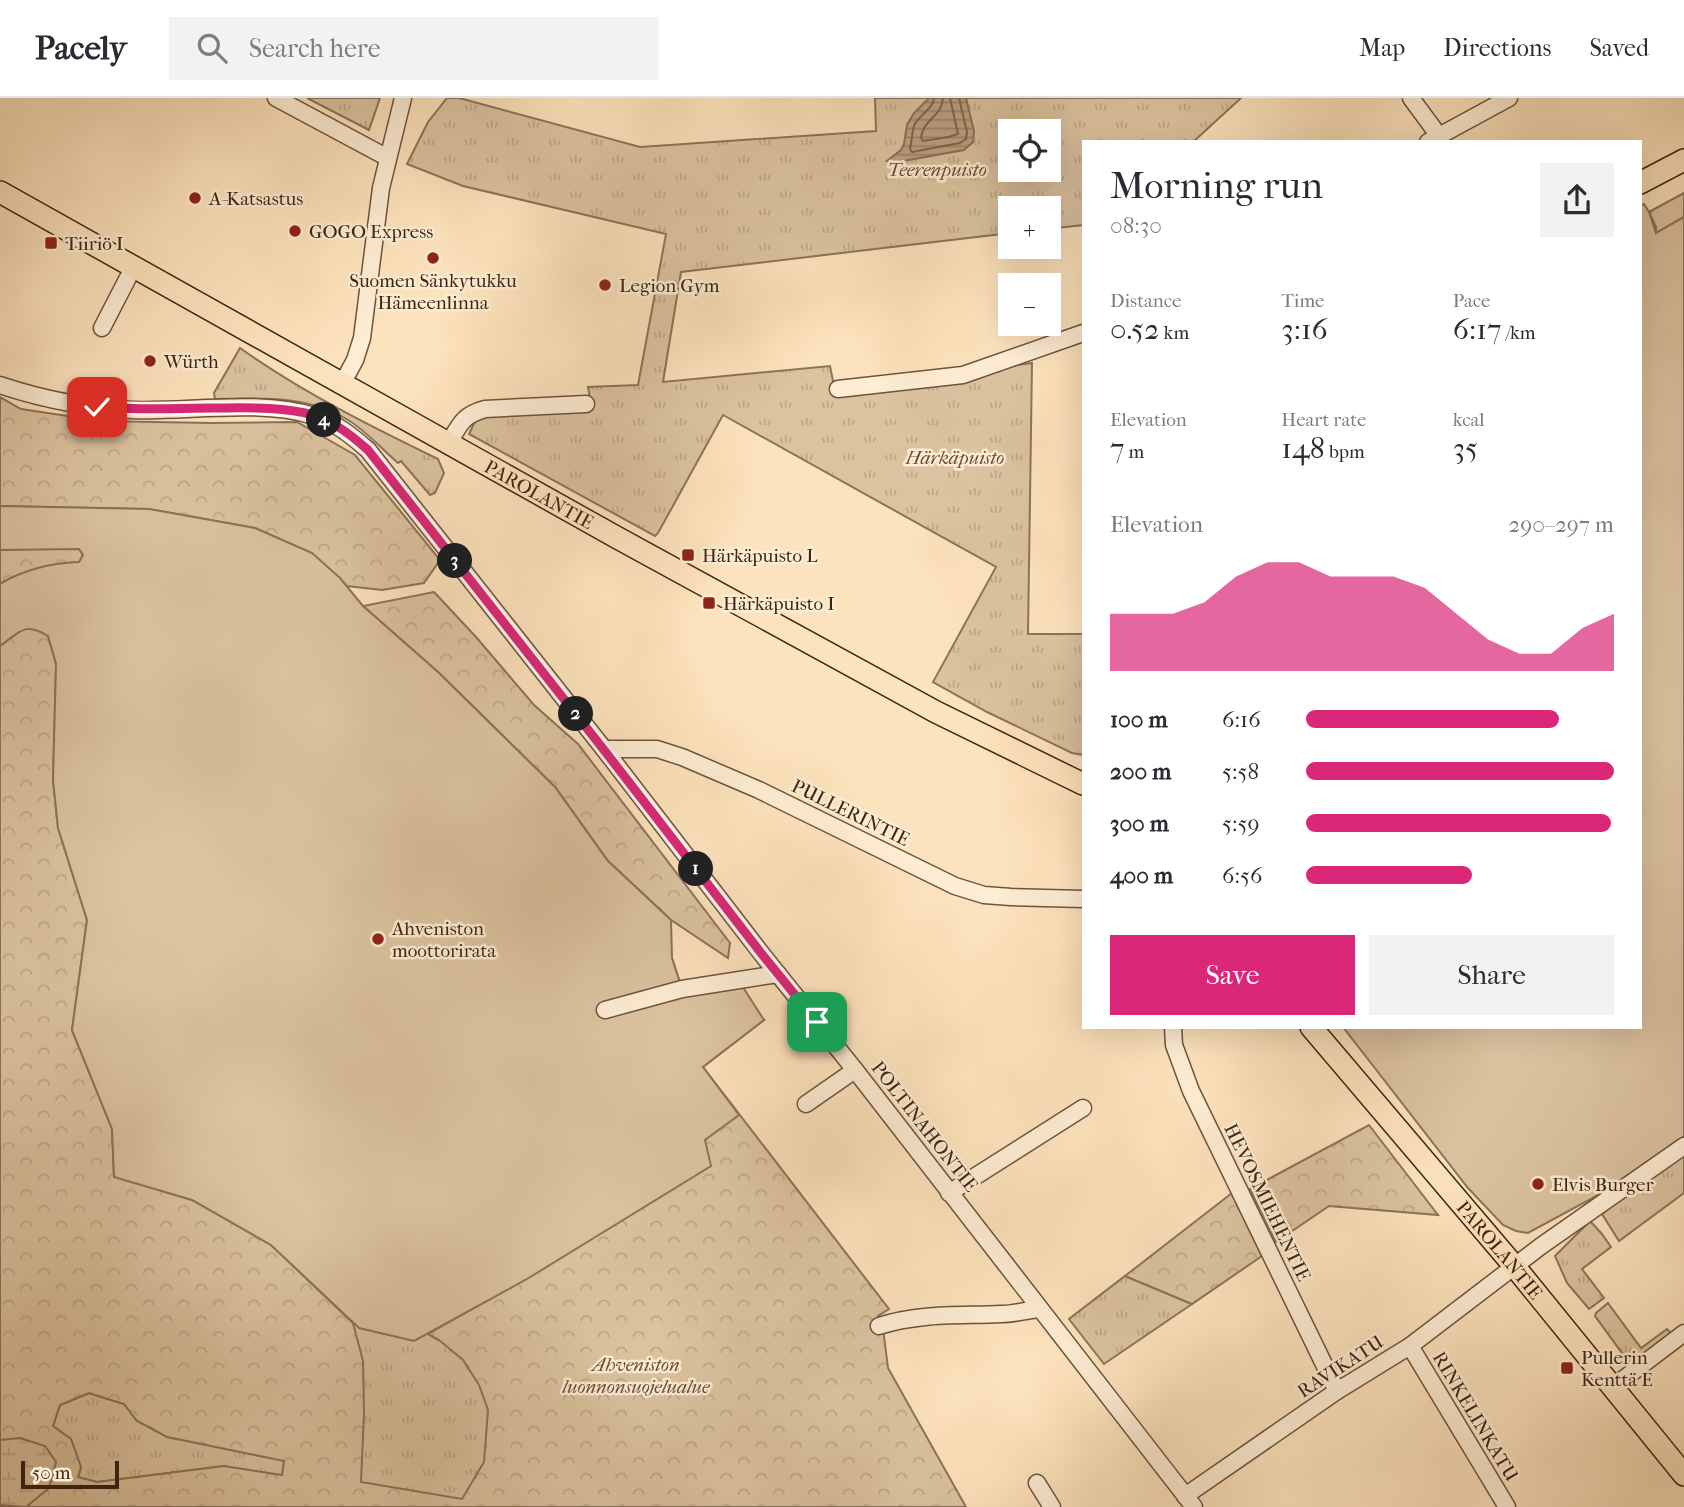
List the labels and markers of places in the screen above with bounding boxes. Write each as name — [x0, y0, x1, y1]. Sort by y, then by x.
place label: A-Katsastus — [208, 188, 303, 210]
marker: A-Katsastus — [187, 190, 203, 206]
place label: GOGO Express — [309, 221, 433, 243]
marker: GOGO Express — [287, 223, 303, 239]
place label: Tiiriö I — [65, 233, 123, 255]
marker: Tiiriö I — [43, 235, 59, 251]
marker: Suomen Sänkytukku Hämeenlinna — [425, 250, 441, 266]
place label: Suomen Sänkytukku Hämeenlinna — [349, 270, 517, 314]
place label: Legion Gym — [619, 275, 720, 297]
marker: Legion Gym — [597, 277, 613, 293]
place label: Würth — [163, 351, 219, 373]
marker: Würth — [142, 353, 158, 369]
pin — [67, 377, 127, 437]
pin: 4 — [306, 402, 342, 438]
pin: 3 — [438, 544, 472, 578]
place label: Härkäpuisto L — [702, 545, 818, 567]
marker: Härkäpuisto L — [680, 547, 696, 563]
place label: Härkäpuisto I — [723, 593, 835, 615]
marker: Härkäpuisto I — [701, 595, 717, 611]
pin: 2 — [558, 696, 594, 732]
pin: 1 — [678, 852, 714, 886]
place label: Ahveniston moottorirata — [391, 918, 496, 962]
marker: Ahveniston moottorirata — [370, 931, 386, 947]
pin — [787, 992, 847, 1052]
place label: Elvis Burger — [1552, 1174, 1655, 1196]
marker: Elvis Burger — [1530, 1176, 1546, 1192]
place label: Pullerin Kenttä E — [1581, 1347, 1653, 1391]
marker: Pullerin Kenttä E — [1559, 1360, 1575, 1376]

